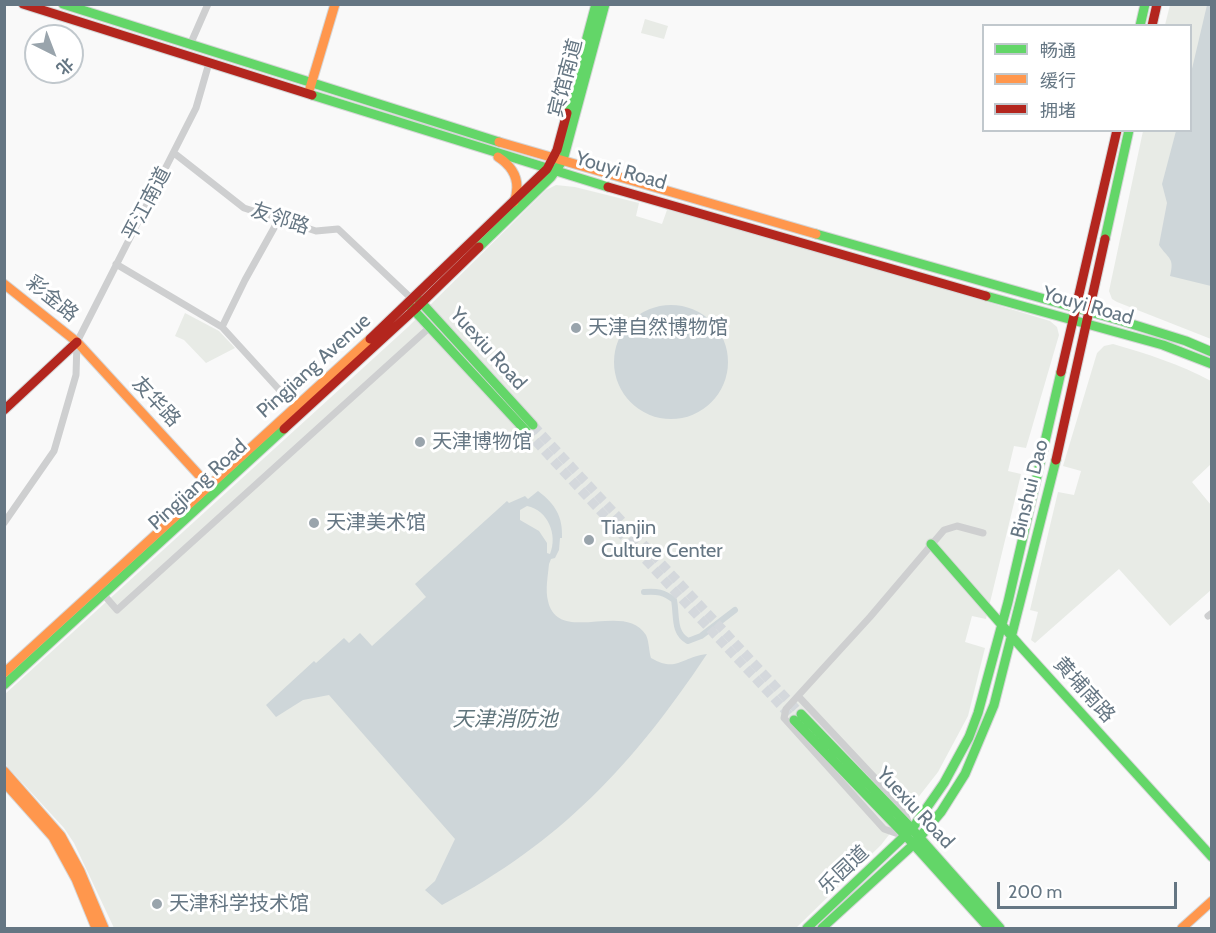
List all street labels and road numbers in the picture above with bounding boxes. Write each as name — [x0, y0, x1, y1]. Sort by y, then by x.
street label: 宾馆南道 — [544, 36, 588, 120]
street label: Youyi Road — [573, 147, 669, 195]
street label: 平江南道 — [118, 163, 176, 245]
street label: 友邻路 — [248, 198, 312, 240]
street label: 彩金路 — [21, 271, 83, 327]
street label: Youyi Road — [1040, 282, 1136, 330]
street label: Yuexiu Road — [445, 303, 531, 395]
street label: Pingjiang Avenue — [252, 309, 376, 423]
street label: 友华路 — [127, 372, 185, 432]
street label: Pingjiang Road — [144, 435, 252, 535]
street label: Binshui Dao — [1006, 437, 1054, 541]
street label: 黄埔南路 — [1048, 652, 1120, 728]
street label: Yuexiu Road — [871, 762, 959, 854]
street label: 乐园道 — [814, 841, 874, 899]

